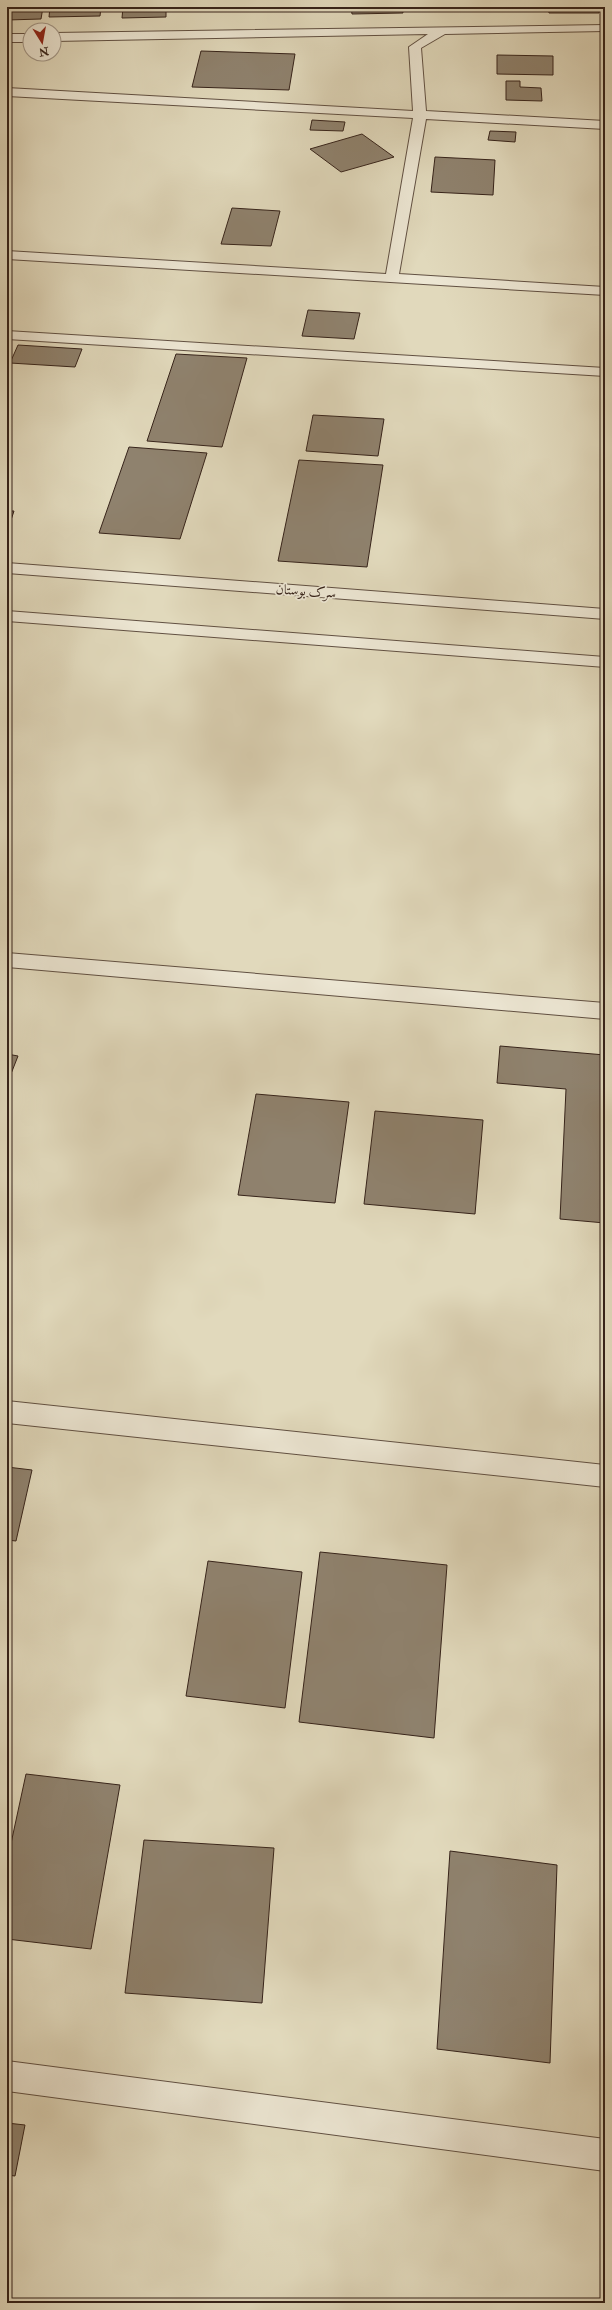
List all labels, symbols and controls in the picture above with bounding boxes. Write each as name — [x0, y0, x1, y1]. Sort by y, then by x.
north arrow — [22, 22, 62, 62]
text: N — [37, 44, 51, 59]
street label: سرک بوستان — [275, 580, 337, 603]

